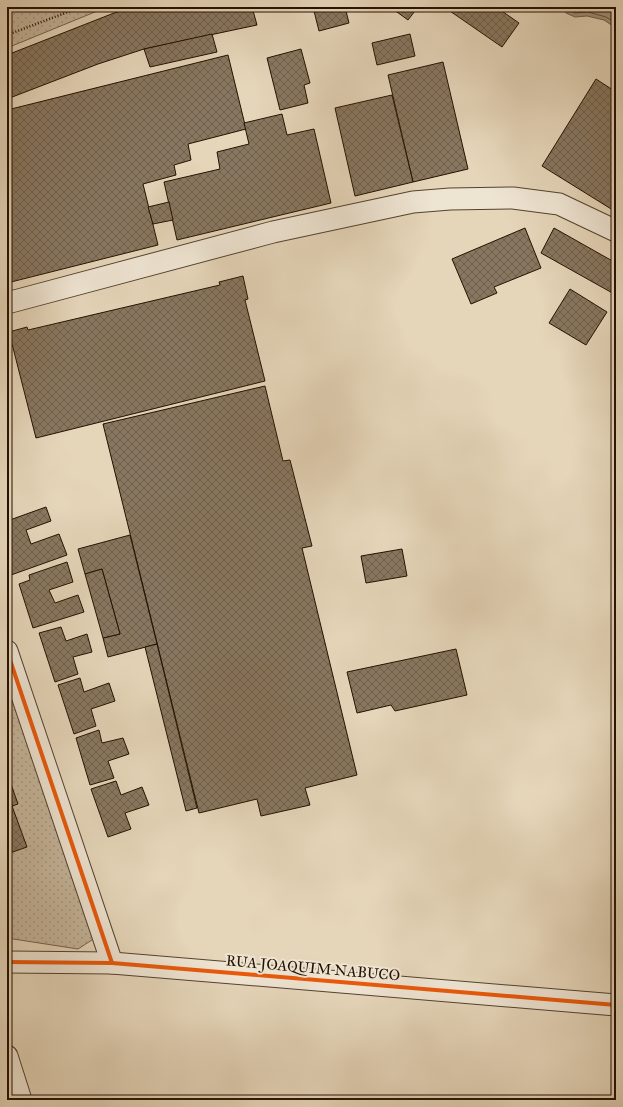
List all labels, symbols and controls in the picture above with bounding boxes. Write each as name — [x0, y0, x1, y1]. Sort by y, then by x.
street label: RUA JOAQUIM NABUCO — [225, 951, 401, 986]

